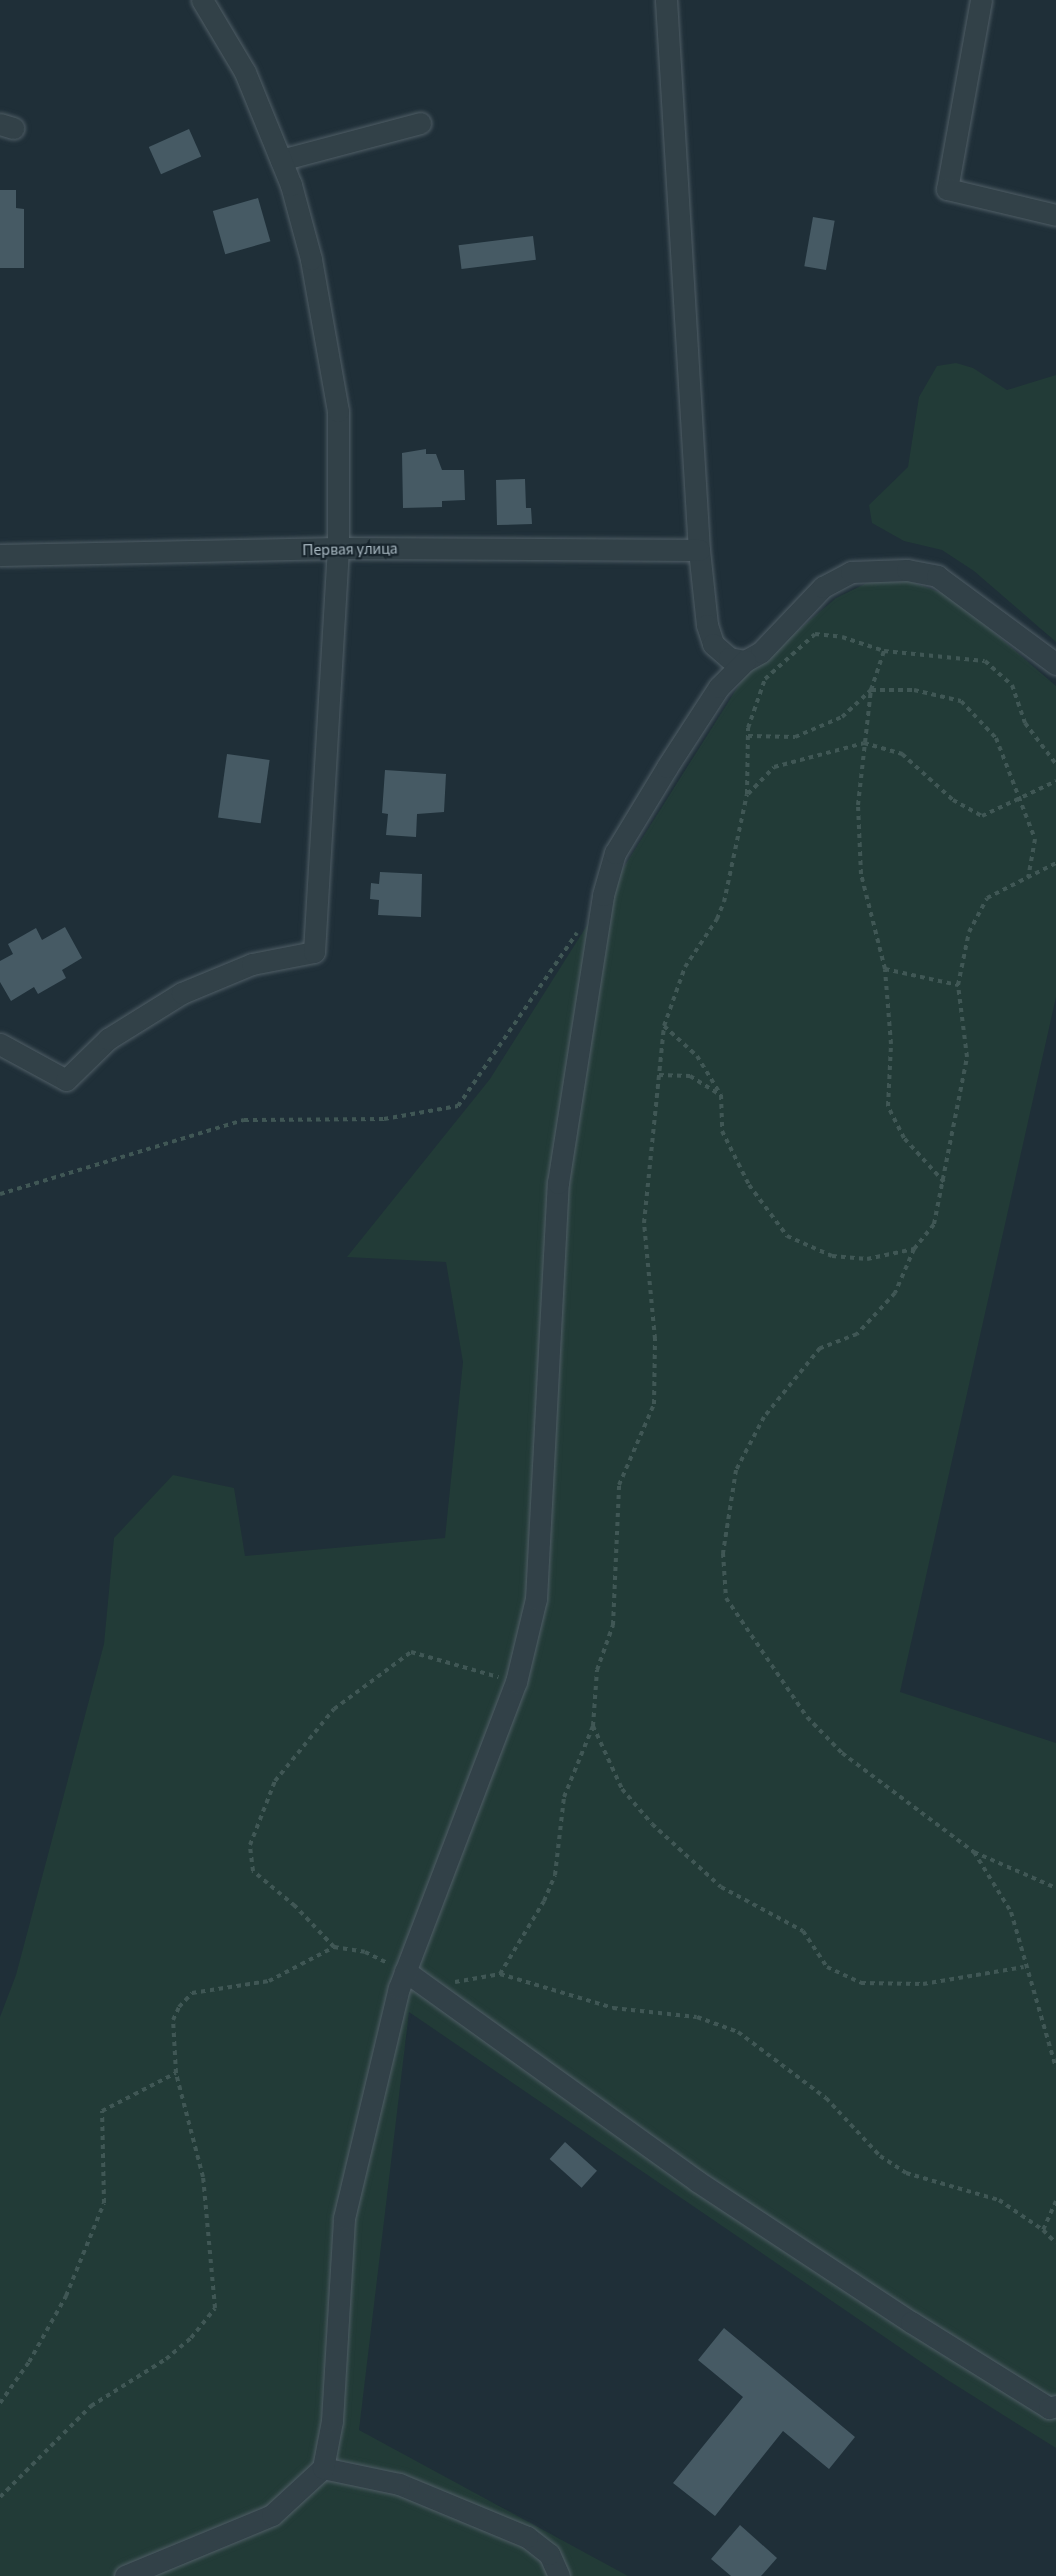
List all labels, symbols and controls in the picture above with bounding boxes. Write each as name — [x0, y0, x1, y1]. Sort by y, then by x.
street label: Первая улица — [302, 539, 398, 559]

